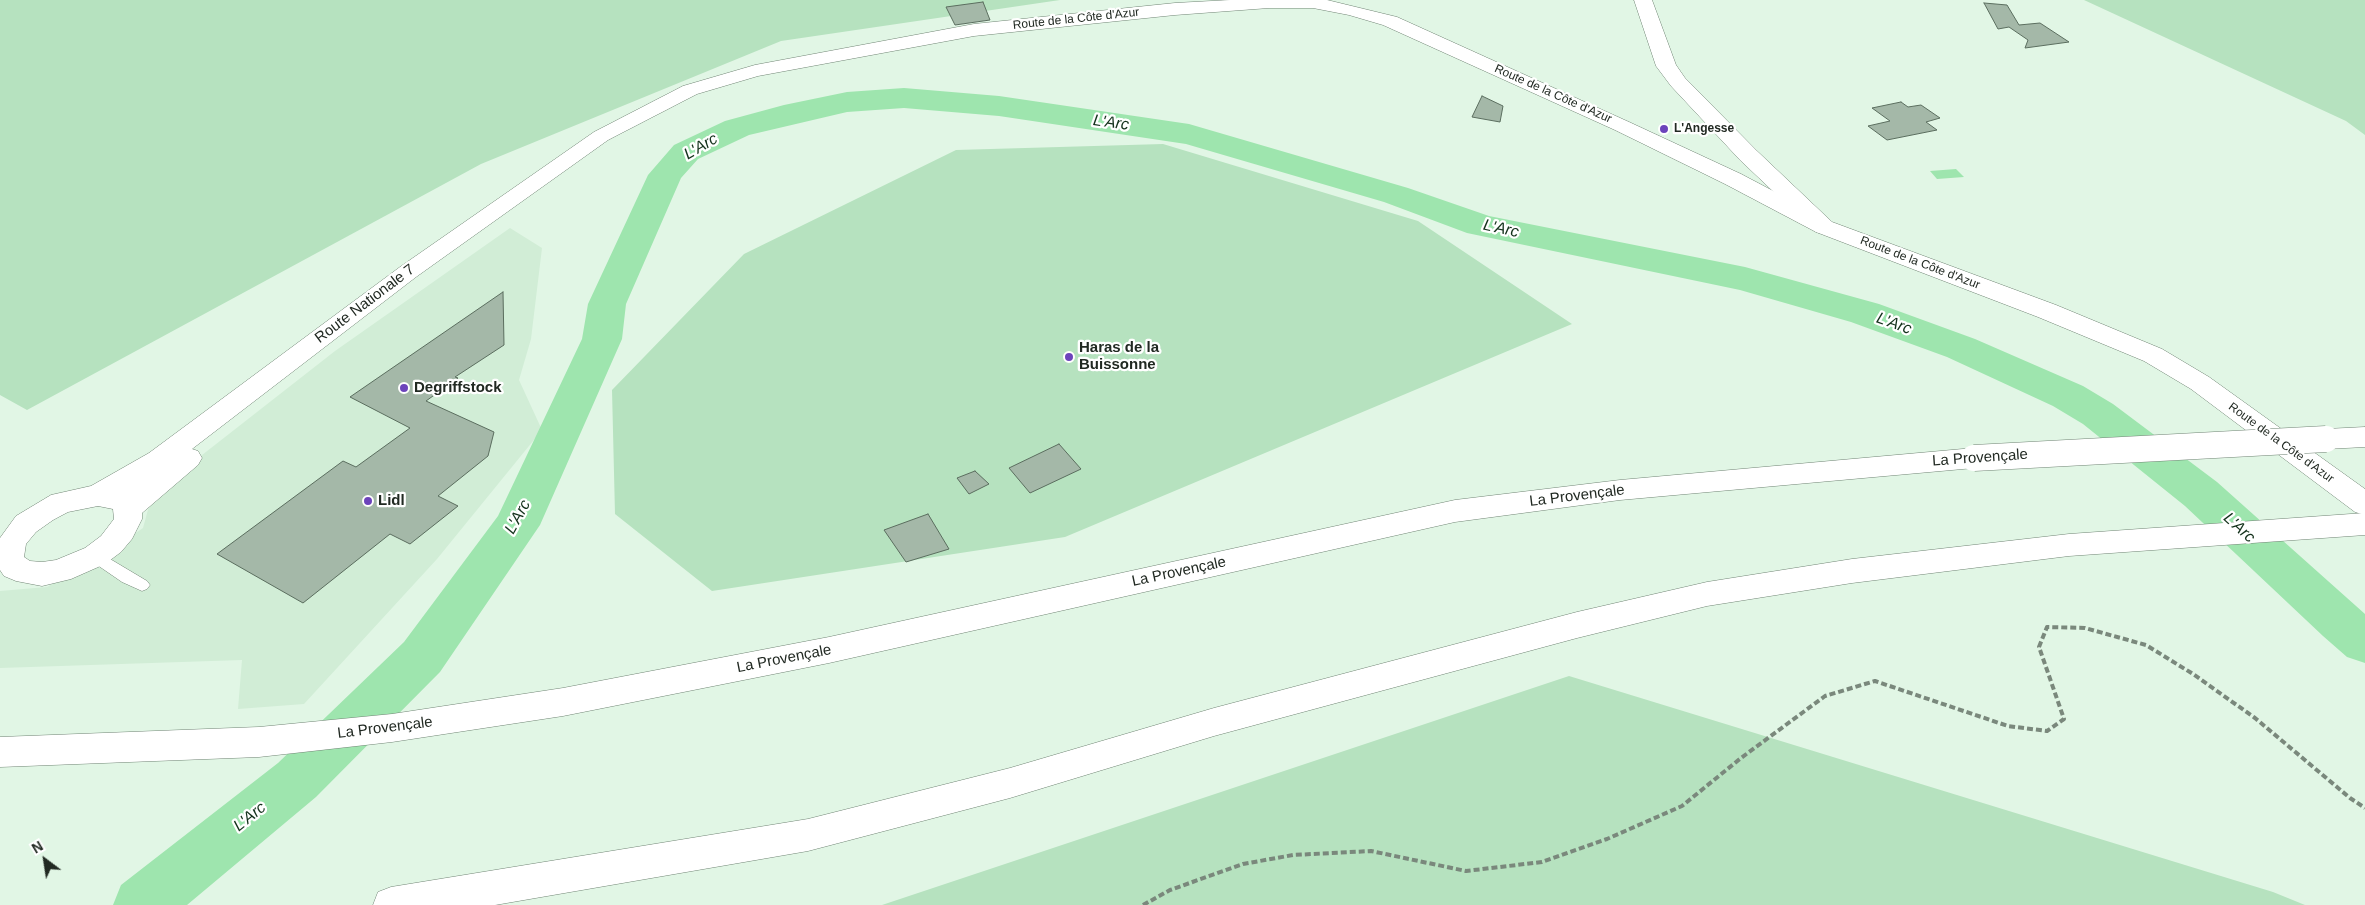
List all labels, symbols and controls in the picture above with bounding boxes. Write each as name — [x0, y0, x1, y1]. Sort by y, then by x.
street label: Route de la Côte d'Azur — [1012, 5, 1140, 33]
street label: Route de la Côte d'Azur — [1492, 62, 1614, 126]
water label: L'Arc — [1092, 111, 1130, 135]
place label: L'Angesse — [1674, 122, 1734, 136]
marker: L'Angesse — [1658, 123, 1670, 135]
water label: L'Arc — [681, 130, 721, 164]
water label: L'Arc — [1481, 216, 1521, 242]
street label: Route de la Côte d'Azur — [1858, 234, 1982, 292]
street label: Route Nationale 7 — [312, 261, 418, 347]
water label: L'Arc — [1874, 309, 1914, 339]
place label: Haras de la Buissonne — [1079, 339, 1159, 374]
marker: Haras de la Buissonne — [1063, 351, 1075, 363]
place label: Degriffstock — [414, 379, 502, 397]
marker: Degriffstock — [398, 382, 410, 394]
street label: Route de la Côte d'Azur — [2225, 400, 2337, 486]
street label: La Provençale — [1932, 446, 2028, 470]
street label: La Provençale — [1528, 481, 1626, 511]
place label: Lidl — [378, 492, 405, 510]
marker: Lidl — [362, 495, 374, 507]
water label: L'Arc — [501, 497, 535, 537]
water label: L'Arc — [2219, 509, 2259, 547]
street label: La Provençale — [1130, 553, 1228, 591]
street label: La Provençale — [735, 641, 833, 677]
street label: La Provençale — [336, 713, 434, 743]
water label: L'Arc — [230, 798, 270, 836]
north arrow — [20, 835, 70, 885]
text: N — [29, 838, 46, 857]

